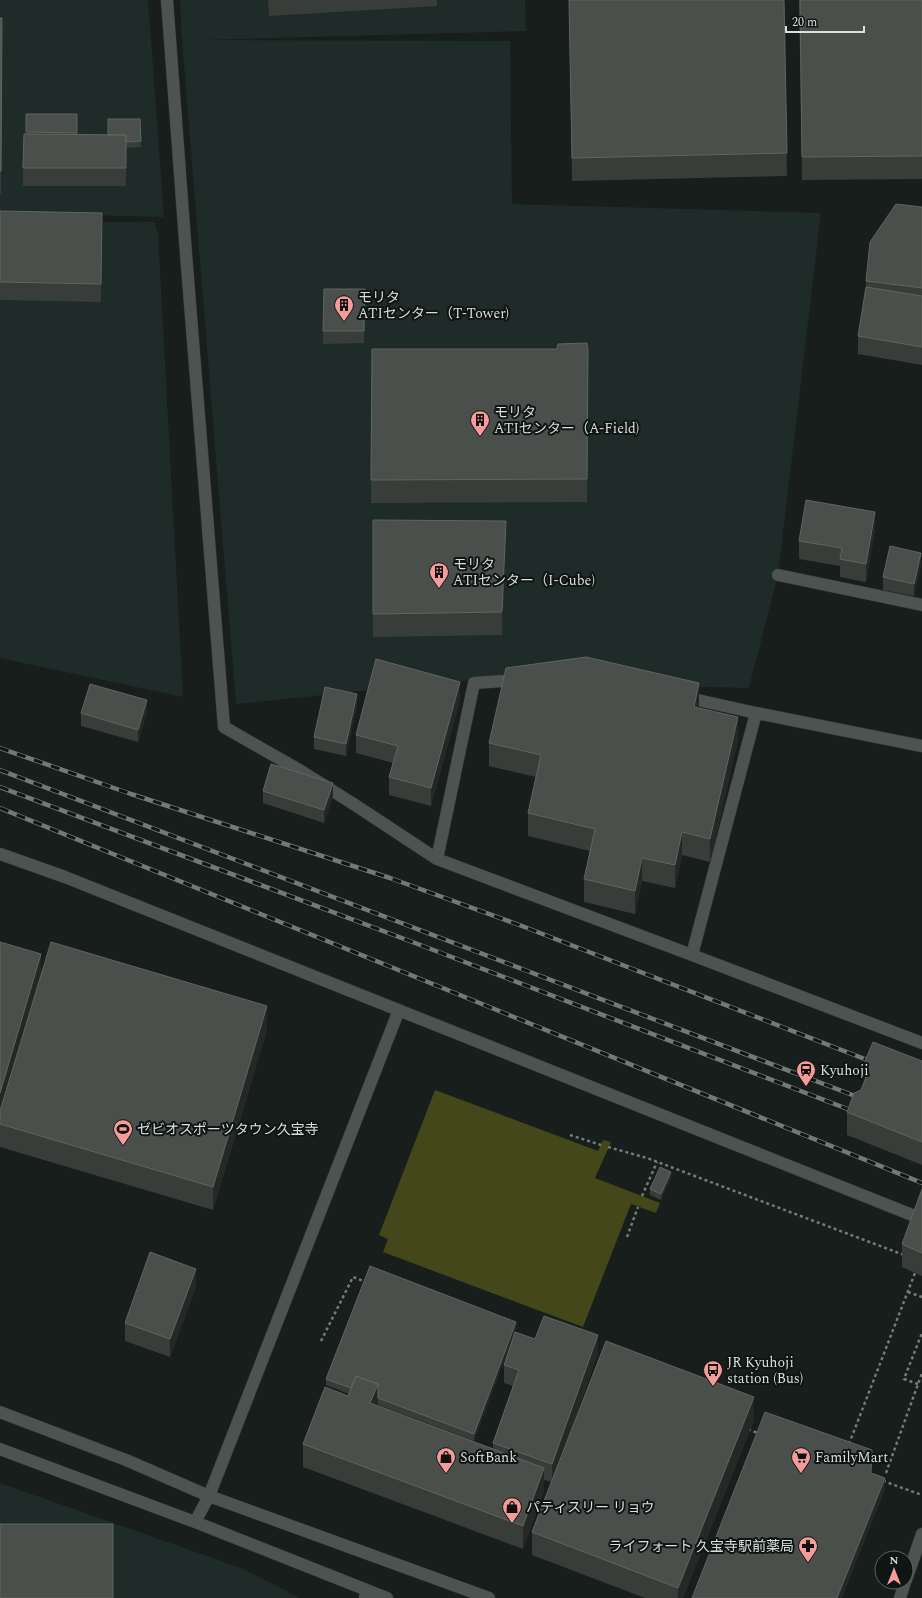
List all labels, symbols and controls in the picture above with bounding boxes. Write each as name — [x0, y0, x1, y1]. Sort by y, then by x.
scale bar — [786, 8, 864, 34]
text: 20 m — [792, 13, 817, 32]
place label: モリタ ATIセンター（T-Tower) — [358, 287, 509, 324]
building icon: モリタ ATIセンター（T-Tower) — [333, 294, 355, 322]
place label: モリタ ATIセンター（A-Field) — [494, 402, 639, 439]
building icon: モリタ ATIセンター（A-Field) — [469, 409, 491, 437]
place label: モリタ ATIセンター（I-Cube) — [453, 554, 595, 591]
building icon: モリタ ATIセンター（I-Cube) — [428, 561, 450, 589]
station icon: Kyuhoji — [795, 1059, 817, 1087]
place label: Kyuhoji — [820, 1060, 869, 1081]
sports icon: ゼビオスポーツタウン久宝寺 — [112, 1118, 134, 1146]
place label: ゼビオスポーツタウン久宝寺 — [137, 1119, 319, 1140]
place label: JR Kyuhoji station (Bus) — [727, 1352, 803, 1389]
bus stop icon: JR Kyuhoji station (Bus) — [702, 1359, 724, 1387]
shop icon: SoftBank — [435, 1446, 457, 1474]
supermarket icon: FamilyMart — [790, 1446, 812, 1474]
place label: SoftBank — [460, 1447, 517, 1468]
place label: FamilyMart — [815, 1447, 888, 1468]
shop icon: パティスリー リョウ — [501, 1496, 523, 1524]
place label: パティスリー リョウ — [526, 1497, 655, 1518]
pharmacy icon: ライフォート 久宝寺駅前薬局 — [797, 1535, 819, 1563]
place label: ライフォート 久宝寺駅前薬局 — [609, 1536, 794, 1557]
north arrow — [874, 1550, 914, 1590]
text: N — [890, 1552, 899, 1569]

